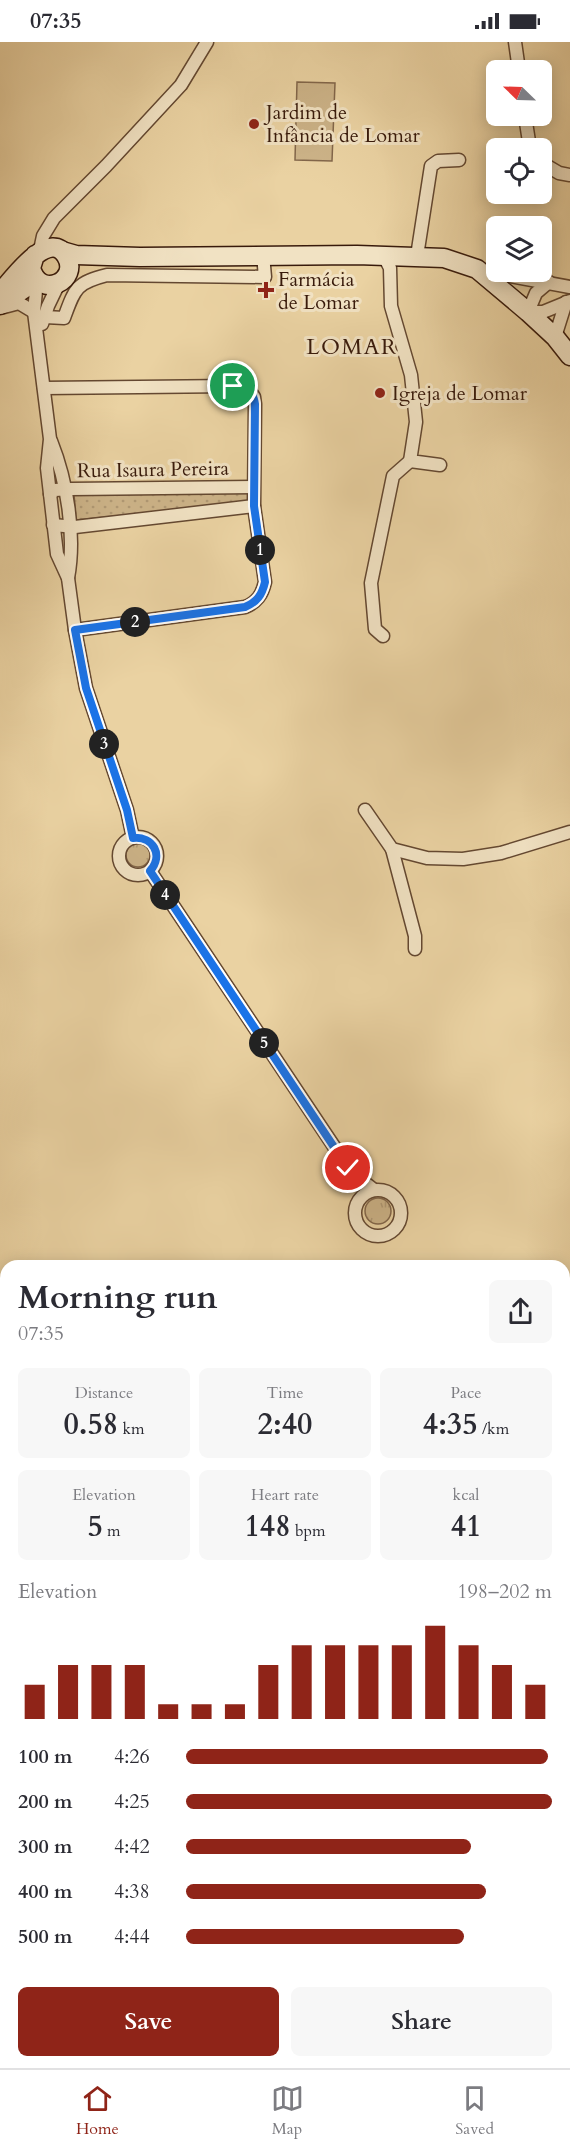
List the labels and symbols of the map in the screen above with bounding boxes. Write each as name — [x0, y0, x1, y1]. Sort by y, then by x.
north arrow — [486, 60, 552, 126]
place label: Jardim de Infância de Lomar — [263, 99, 421, 149]
marker: Jardim de Infância de Lomar — [247, 117, 261, 131]
place label: Farmácia de Lomar — [278, 266, 360, 316]
marker: Farmácia de Lomar — [259, 283, 273, 297]
district label: LOMAR — [306, 332, 398, 362]
pin — [207, 360, 258, 411]
place label: Igreja de Lomar — [392, 380, 528, 407]
marker: Igreja de Lomar — [373, 386, 387, 400]
street label: Rua Isaura Pereira — [77, 455, 230, 484]
pin: 1 — [245, 535, 275, 565]
pin: 2 — [120, 607, 150, 637]
pin: 3 — [89, 729, 119, 759]
pin: 4 — [150, 880, 180, 910]
pin: 5 — [249, 1028, 279, 1058]
pin — [322, 1142, 373, 1193]

